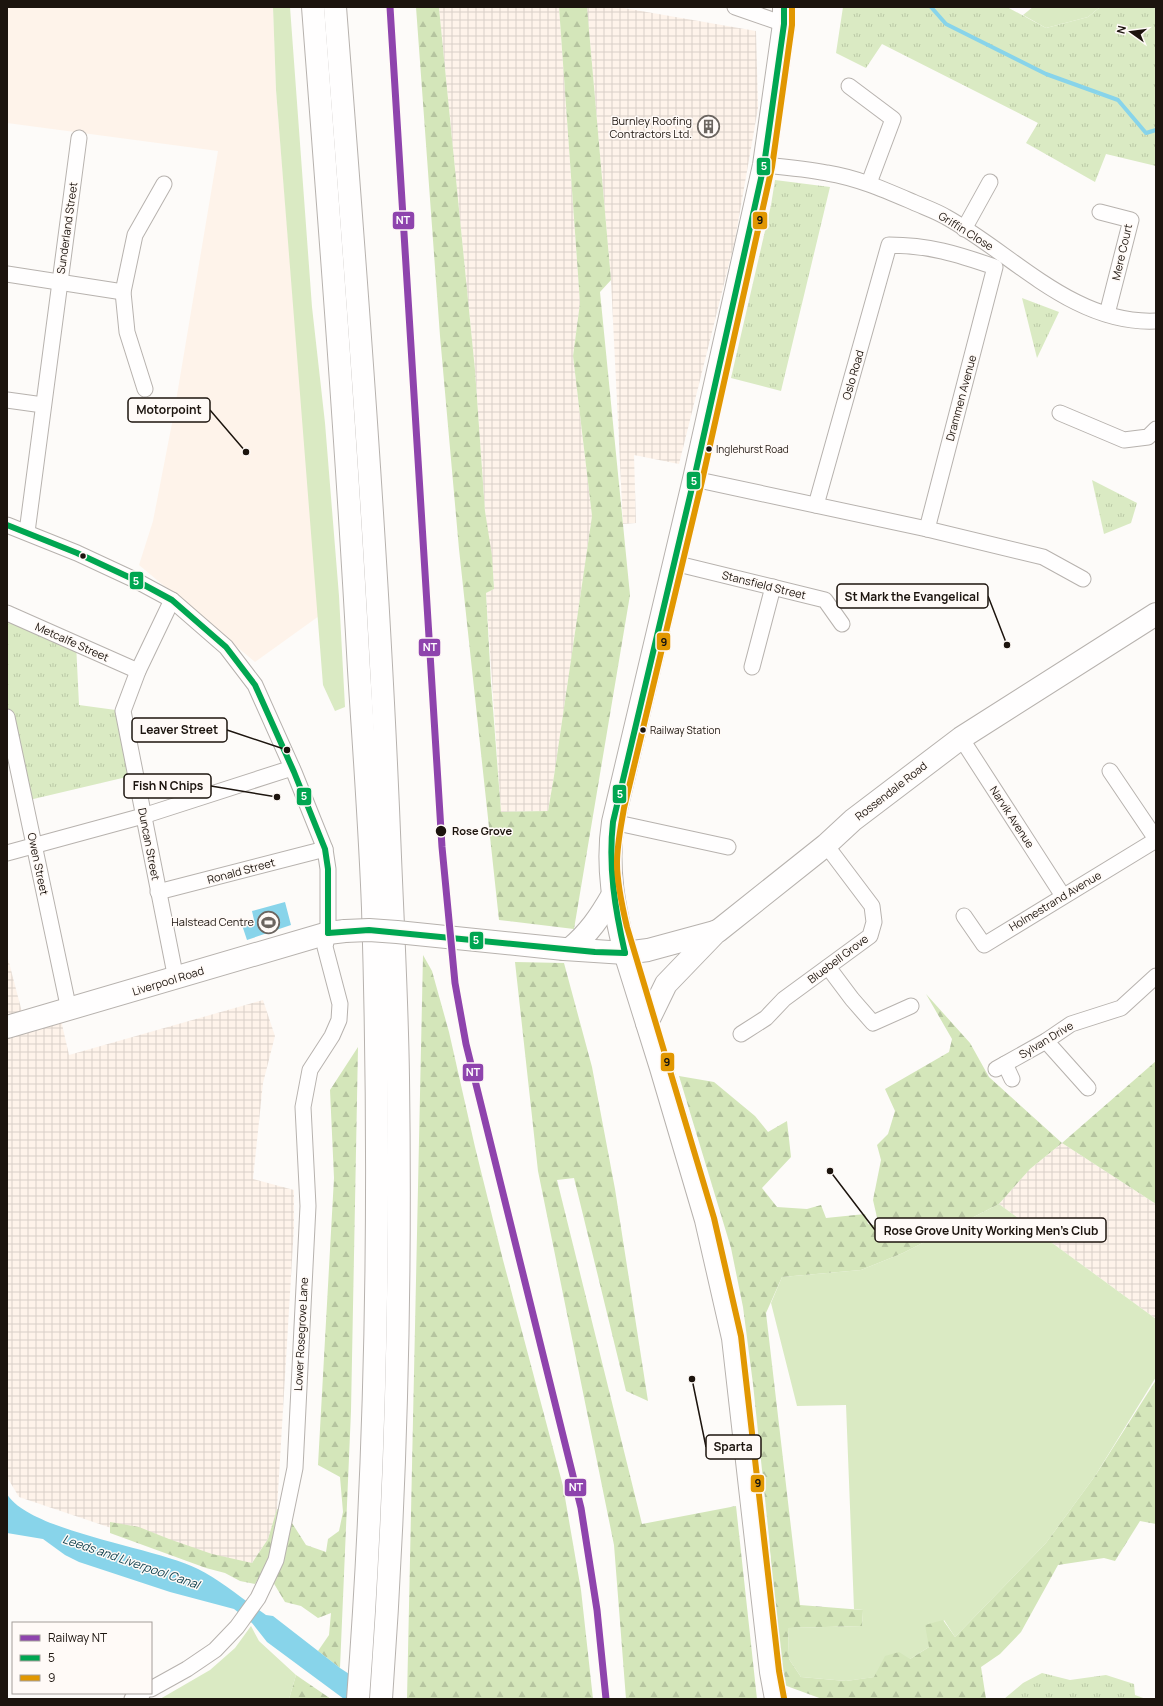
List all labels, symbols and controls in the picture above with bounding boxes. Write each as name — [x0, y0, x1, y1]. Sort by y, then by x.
north arrow — [1111, 12, 1151, 52]
text: N — [1113, 24, 1129, 35]
place label: Burnley Roofing Contractors Ltd. — [609, 113, 692, 141]
building icon: Burnley Roofing Contractors Ltd. — [695, 114, 721, 140]
line badge: 5 — [756, 157, 771, 176]
text: 5 — [761, 158, 767, 173]
street label: Sunderland Street — [53, 181, 80, 275]
street label: Griffin Close — [936, 208, 997, 254]
line badge: NT — [392, 211, 415, 230]
line badge: 9 — [752, 211, 768, 230]
text: NT — [396, 212, 411, 227]
text: 9 — [757, 212, 764, 227]
street label: Mere Court — [1108, 222, 1135, 282]
street label: Oslo Road — [838, 348, 867, 401]
street label: Drammen Avenue — [942, 353, 979, 443]
callout: Motorpoint — [128, 398, 210, 422]
text: Motorpoint — [136, 401, 202, 418]
place label: Inglehurst Road — [716, 442, 789, 456]
marker: Inglehurst Road — [704, 444, 714, 454]
line badge: 5 — [686, 471, 701, 490]
text: 5 — [691, 473, 697, 488]
unlabelled marker — [78, 551, 88, 561]
street label: Stansfield Street — [720, 567, 808, 602]
line badge: 5 — [129, 571, 144, 590]
text: 5 — [133, 573, 139, 588]
callout: St Mark the Evangelical — [837, 584, 988, 608]
text: St Mark the Evangelical — [845, 588, 979, 605]
street label: Metcalfe Street — [33, 619, 111, 665]
line badge: 9 — [656, 632, 671, 651]
text: 9 — [661, 634, 668, 649]
line badge: NT — [418, 638, 441, 657]
text: NT — [423, 639, 438, 654]
callout: Leaver Street — [132, 718, 227, 742]
text: Leaver Street — [140, 721, 218, 738]
place label: Railway Station — [650, 723, 720, 737]
marker: Railway Station — [638, 725, 648, 735]
street label: Rossendale Road — [852, 758, 930, 823]
callout: Fish N Chips — [124, 774, 211, 798]
text: Fish N Chips — [133, 777, 204, 794]
street label: Narvik Avenue — [987, 783, 1038, 851]
line badge: 5 — [612, 784, 627, 804]
text: 5 — [617, 786, 623, 801]
line badge: 5 — [296, 787, 312, 806]
text: 5 — [301, 788, 307, 803]
street label: Duncan Street — [135, 806, 164, 881]
place label: Rose Grove — [452, 823, 512, 838]
marker: Rose Grove — [434, 824, 448, 838]
street label: Owen Street — [25, 831, 52, 897]
street label: Ronald Street — [205, 854, 276, 887]
street label: Holmestrand Avenue — [1006, 867, 1104, 934]
sports icon: Halstead Centre — [256, 909, 282, 935]
place label: Halstead Centre — [171, 914, 255, 929]
line badge: 5 — [469, 931, 484, 950]
street label: Bluebell Grove — [804, 931, 872, 986]
text: 5 — [473, 932, 479, 947]
street label: Liverpool Road — [130, 962, 206, 999]
street label: Sylvan Drive — [1016, 1017, 1076, 1062]
line badge: 9 — [660, 1052, 675, 1072]
text: 9 — [664, 1054, 671, 1069]
line badge: NT — [462, 1063, 484, 1082]
text: NT — [466, 1064, 481, 1079]
callout: Rose Grove Unity Working Men's Club — [875, 1218, 1106, 1242]
text: Rose Grove Unity Working Men's Club — [884, 1222, 1098, 1239]
street label: Lower Rosegrove Lane — [290, 1276, 311, 1391]
callout: Sparta — [706, 1435, 761, 1459]
text: Sparta — [713, 1438, 753, 1455]
line badge: 9 — [750, 1474, 765, 1493]
text: 9 — [755, 1475, 762, 1490]
line badge: NT — [564, 1478, 587, 1497]
text: NT — [569, 1479, 584, 1494]
water label: Leeds and Liverpool Canal — [60, 1530, 204, 1594]
legend — [12, 1622, 152, 1694]
text: Railway NT — [48, 1629, 108, 1646]
text: 5 — [48, 1649, 55, 1666]
text: 9 — [48, 1669, 55, 1686]

